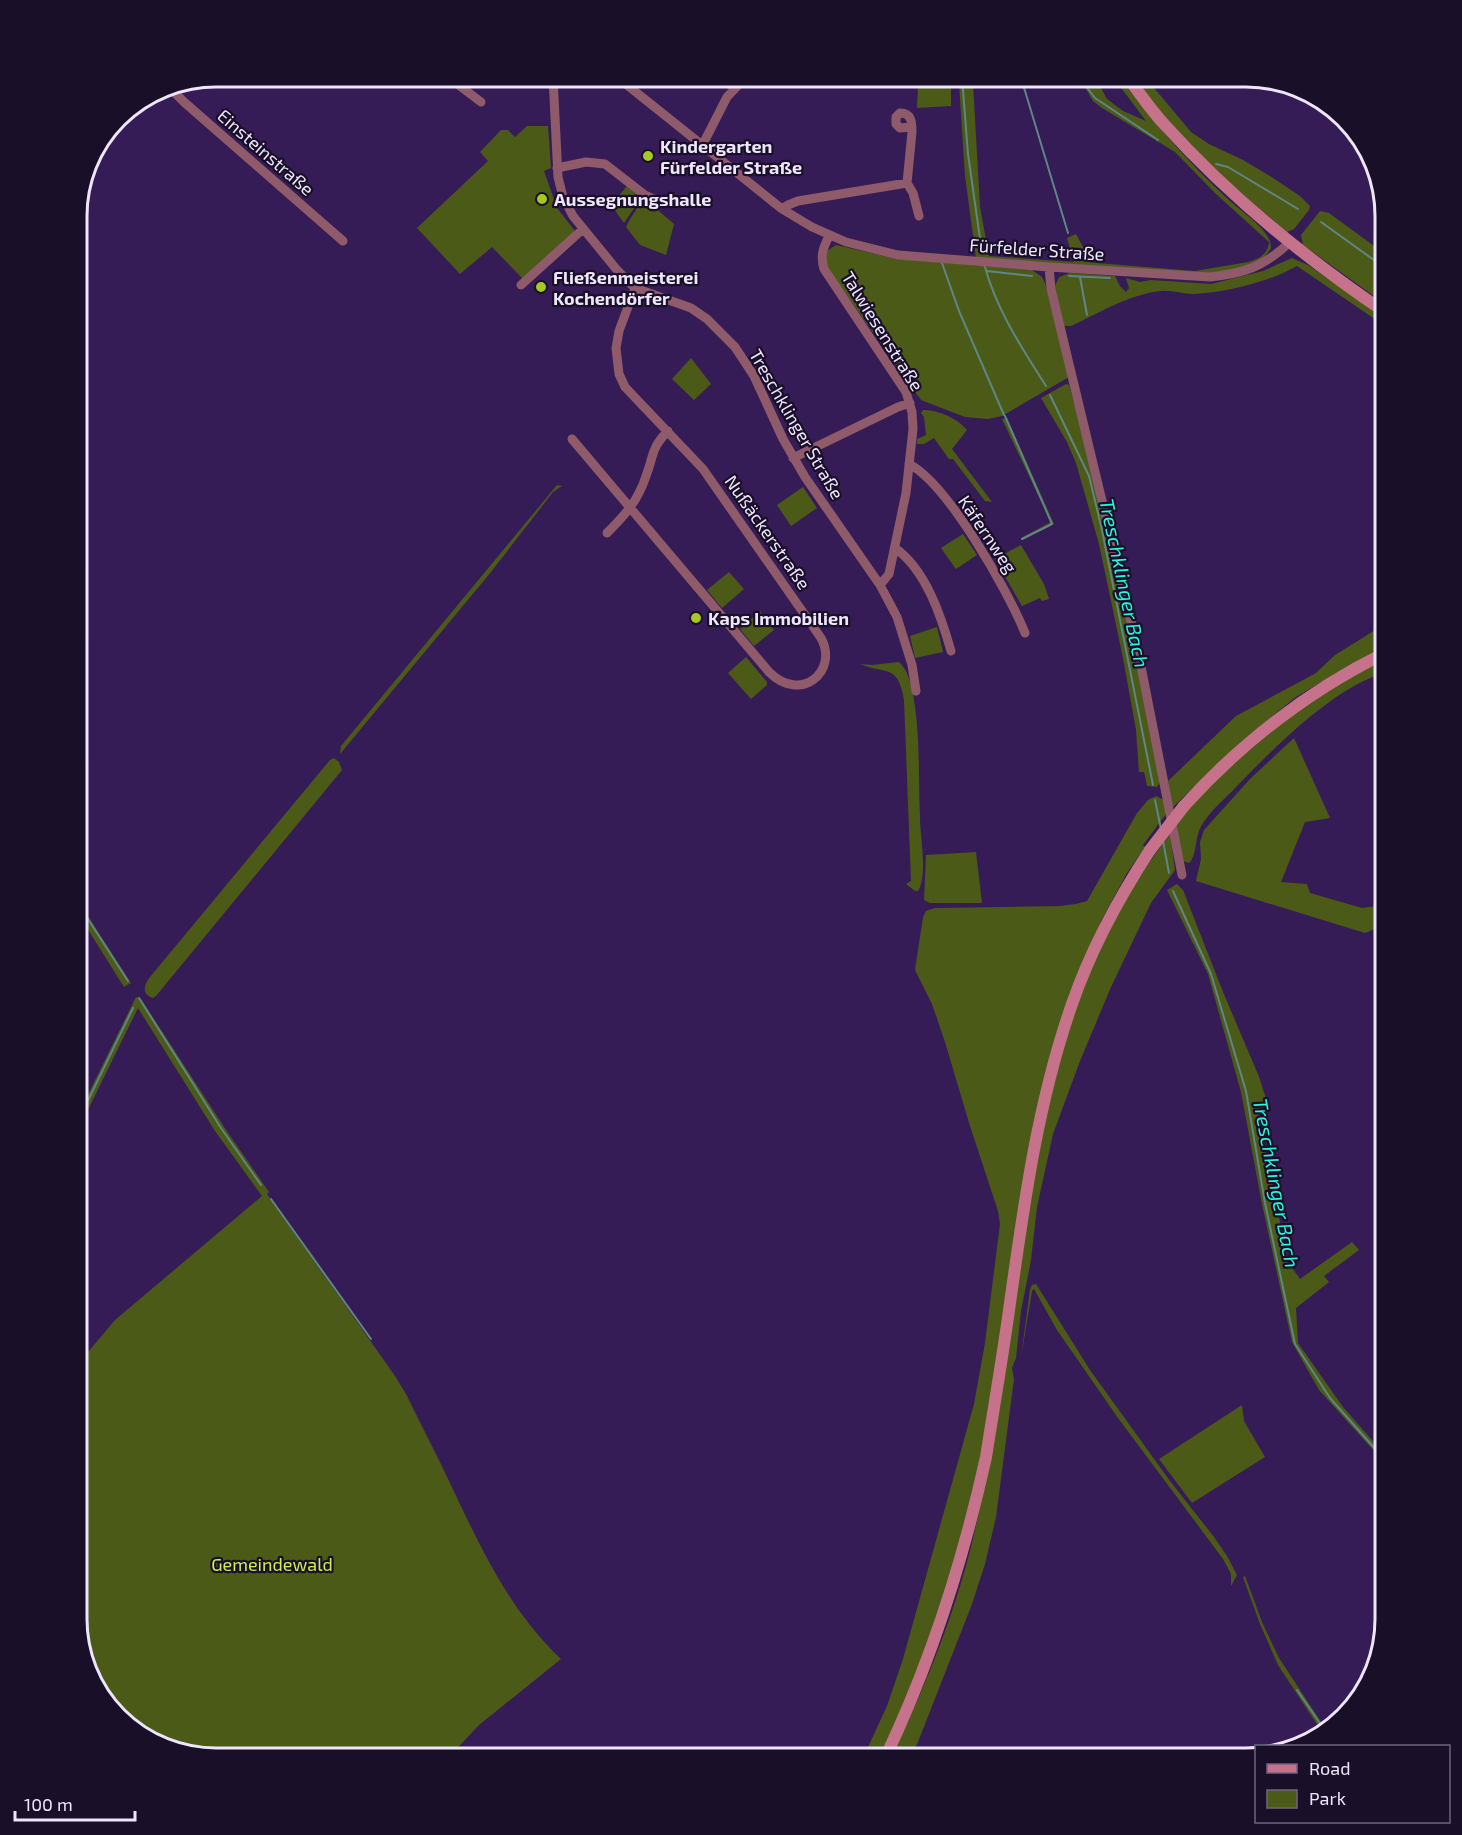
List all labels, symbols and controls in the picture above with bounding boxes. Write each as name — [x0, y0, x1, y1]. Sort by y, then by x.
street label: Einsteinstraße — [213, 104, 319, 200]
place label: Kindergarten Fürfelder Straße — [660, 135, 802, 178]
marker: Kindergarten Fürfelder Straße — [641, 149, 655, 163]
place label: Aussegnungshalle — [554, 188, 712, 210]
marker: Aussegnungshalle — [535, 192, 549, 206]
street label: Fürfelder Straße — [969, 233, 1105, 265]
place label: Fließenmeisterei Kochendörfer — [553, 266, 698, 309]
street label: Talwiesenstraße — [837, 267, 929, 395]
marker: Fließenmeisterei Kochendörfer — [534, 280, 548, 294]
street label: Treschklinger Straße — [745, 345, 849, 503]
street label: Nußäckerstraße — [720, 471, 816, 593]
street label: Käfernweg — [954, 491, 1022, 577]
water label: Treschklinger Bach — [1095, 496, 1155, 670]
place label: Kaps Immobilien — [708, 607, 849, 629]
marker: Kaps Immobilien — [689, 611, 703, 625]
water label: Treschklinger Bach — [1249, 1096, 1305, 1270]
park label: Gemeindewald — [211, 1553, 333, 1575]
legend — [1255, 1745, 1450, 1823]
text: Road — [1309, 1757, 1350, 1779]
scale bar — [15, 1784, 135, 1822]
text: Park — [1309, 1787, 1346, 1809]
text: 100 m — [24, 1793, 73, 1815]

